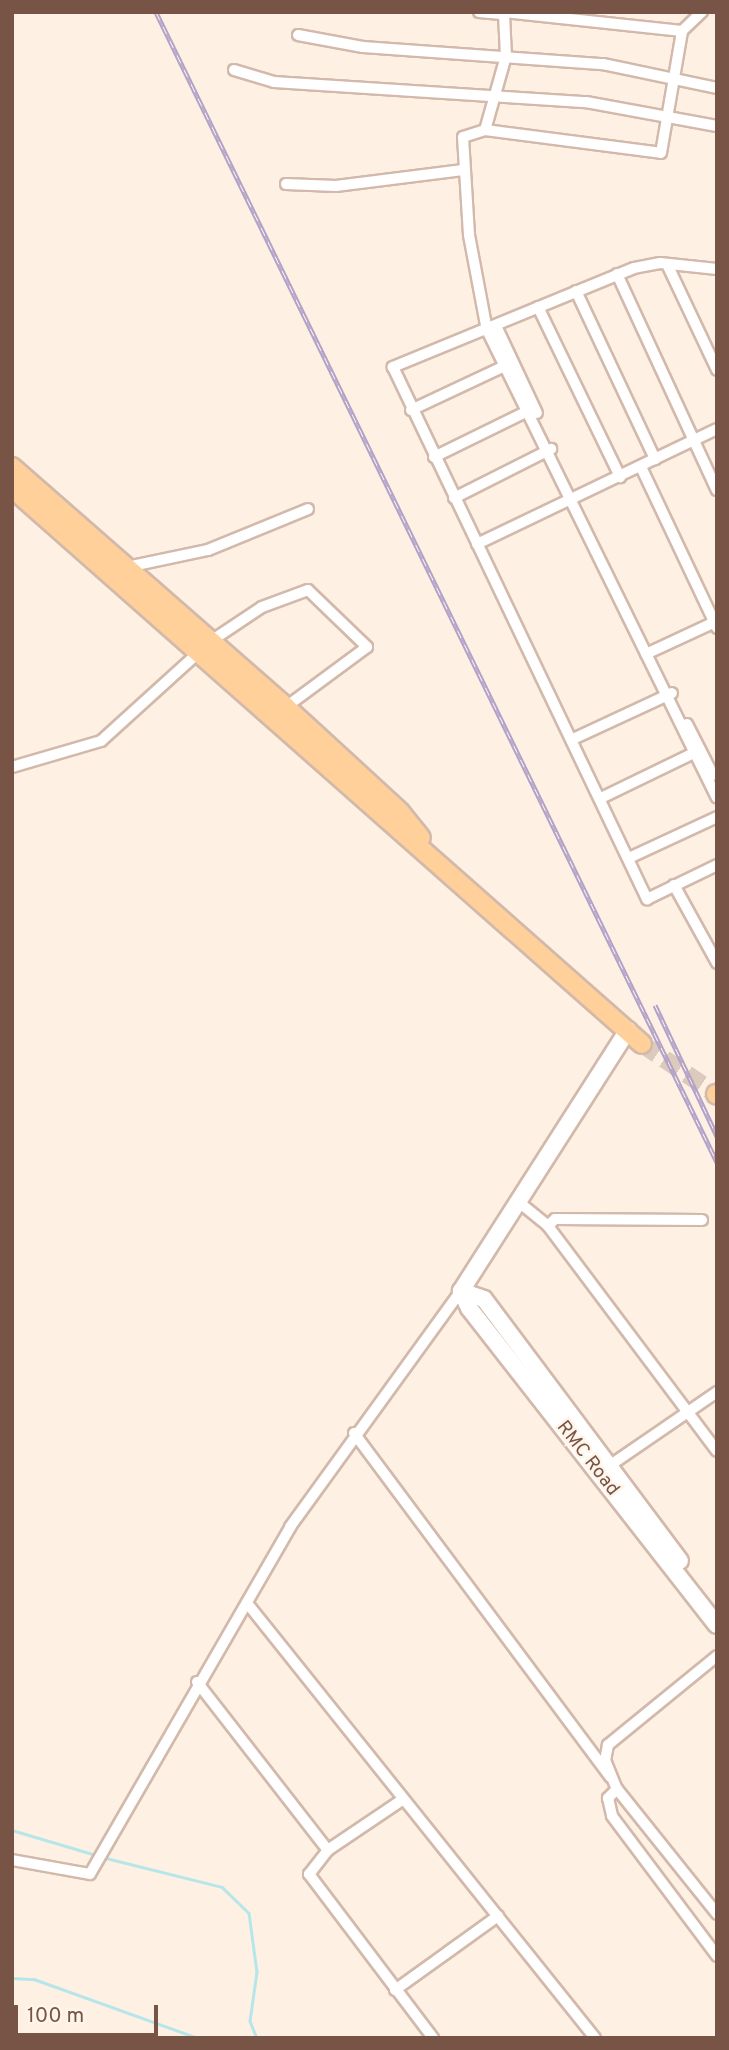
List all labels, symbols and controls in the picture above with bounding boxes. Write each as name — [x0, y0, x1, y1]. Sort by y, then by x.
street label: RMC Road — [551, 1417, 623, 1501]
scale bar — [18, 1990, 161, 2034]
text: 100 m — [27, 2003, 84, 2030]

